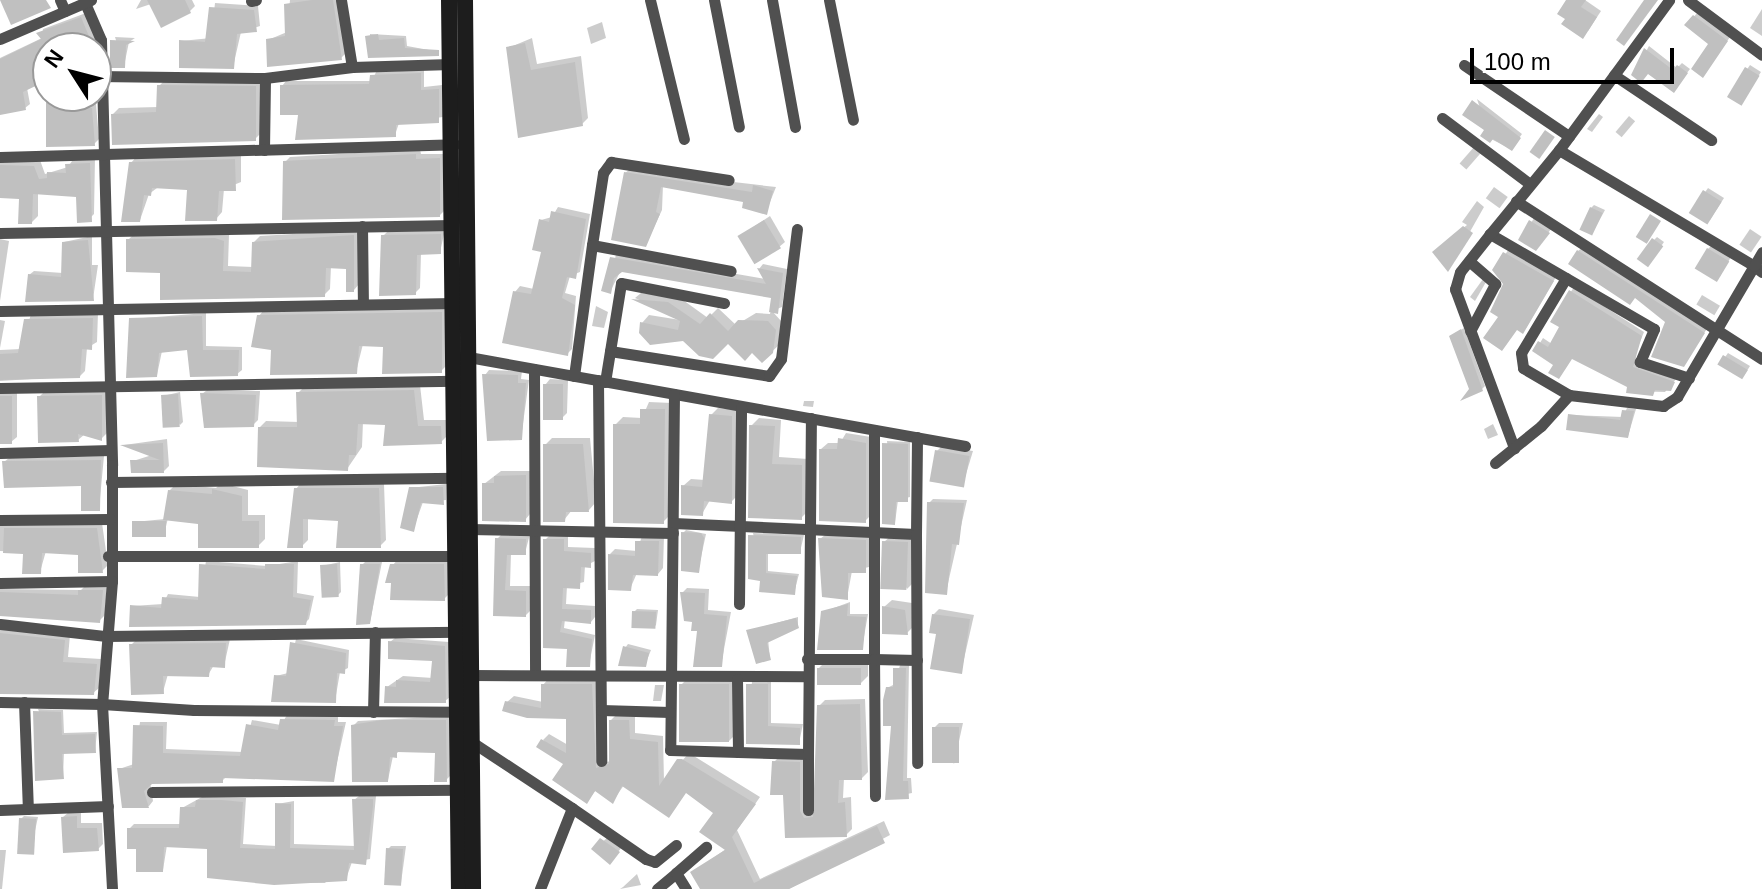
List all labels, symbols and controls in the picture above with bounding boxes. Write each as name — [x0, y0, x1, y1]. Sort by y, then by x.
north arrow — [32, 32, 112, 112]
scale bar — [1474, 32, 1678, 82]
text: N — [39, 45, 69, 73]
text: 100 m — [1484, 48, 1551, 75]

